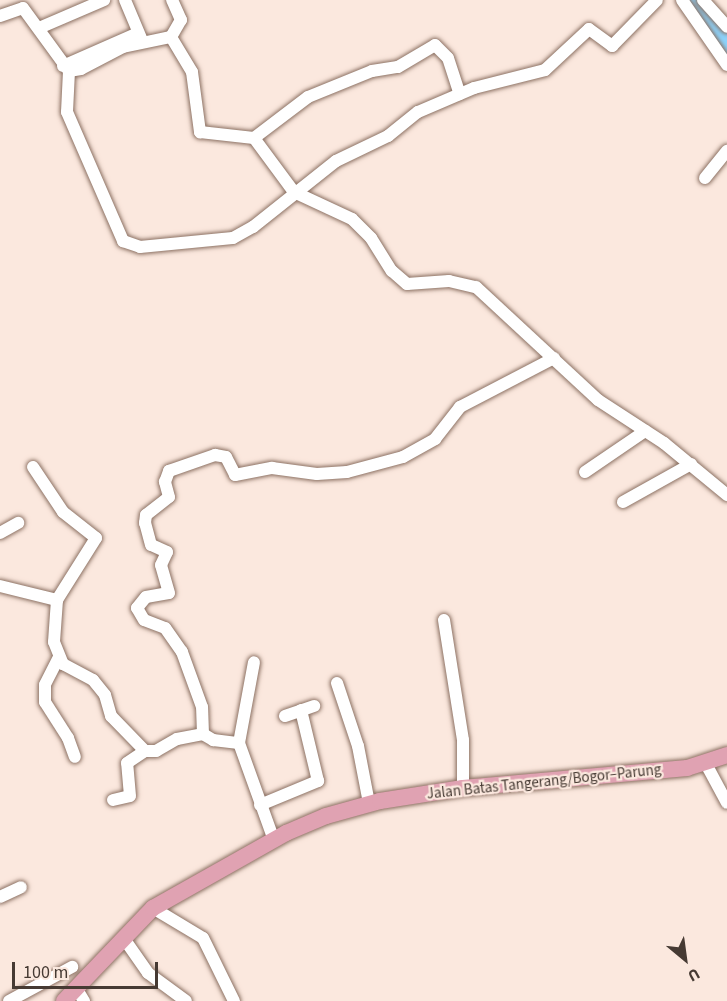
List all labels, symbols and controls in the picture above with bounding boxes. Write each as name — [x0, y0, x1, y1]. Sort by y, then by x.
street label: Jalan Batas Tangerang/Bogor–Parung — [426, 761, 662, 803]
north arrow — [655, 929, 715, 989]
scale bar — [15, 950, 160, 988]
text: 100 m — [23, 960, 68, 985]
text: U — [684, 963, 704, 987]

